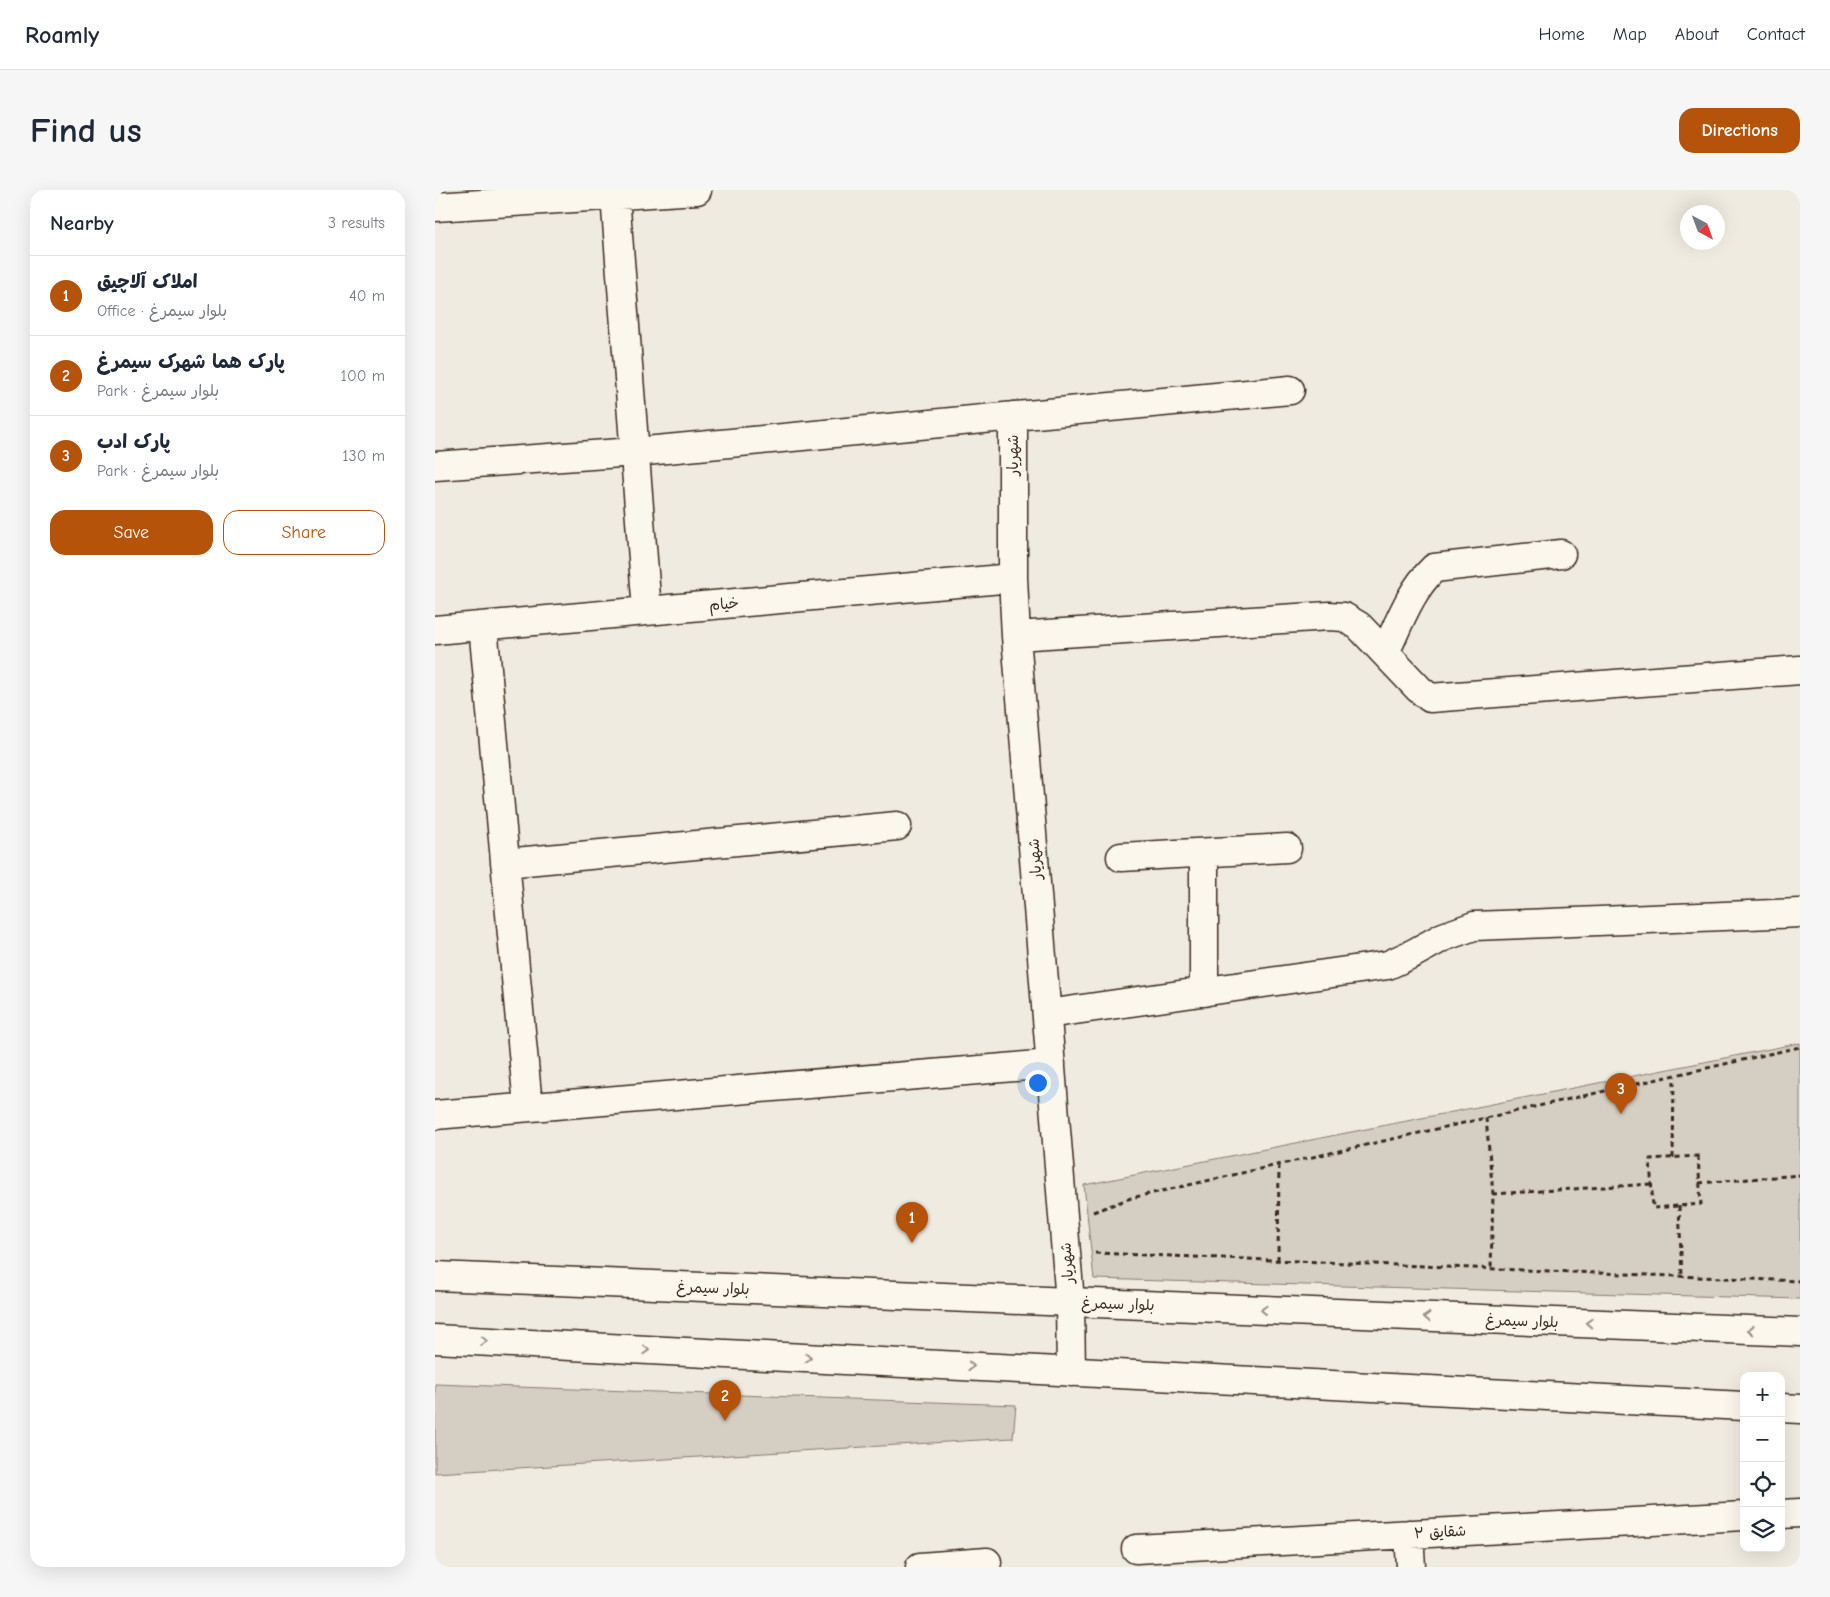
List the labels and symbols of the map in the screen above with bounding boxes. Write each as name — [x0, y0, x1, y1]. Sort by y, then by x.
north arrow — [1680, 205, 1725, 250]
street label: شهریار — [1004, 435, 1022, 476]
street label: خیام — [708, 594, 740, 616]
street label: شهریار — [1025, 838, 1045, 881]
your location — [1025, 1070, 1051, 1096]
pin: 3 — [1605, 1073, 1637, 1114]
pin: 1 — [896, 1202, 928, 1243]
street label: شهریار — [1057, 1242, 1077, 1285]
street label: بلوار سیمرغ — [676, 1278, 750, 1299]
street label: بلوار سیمرغ — [1081, 1294, 1155, 1315]
one-way arrow — [1260, 1305, 1268, 1315]
one-way arrow — [1422, 1311, 1430, 1322]
street label: بلوار سیمرغ — [1485, 1311, 1559, 1332]
one-way arrow — [1585, 1318, 1593, 1329]
one-way arrow — [1747, 1325, 1755, 1335]
one-way arrow — [480, 1336, 488, 1347]
one-way arrow — [642, 1344, 650, 1355]
one-way arrow — [805, 1352, 813, 1363]
one-way arrow — [967, 1361, 975, 1372]
pin: 2 — [709, 1380, 741, 1421]
street label: شقایق ۲ — [1414, 1522, 1466, 1542]

